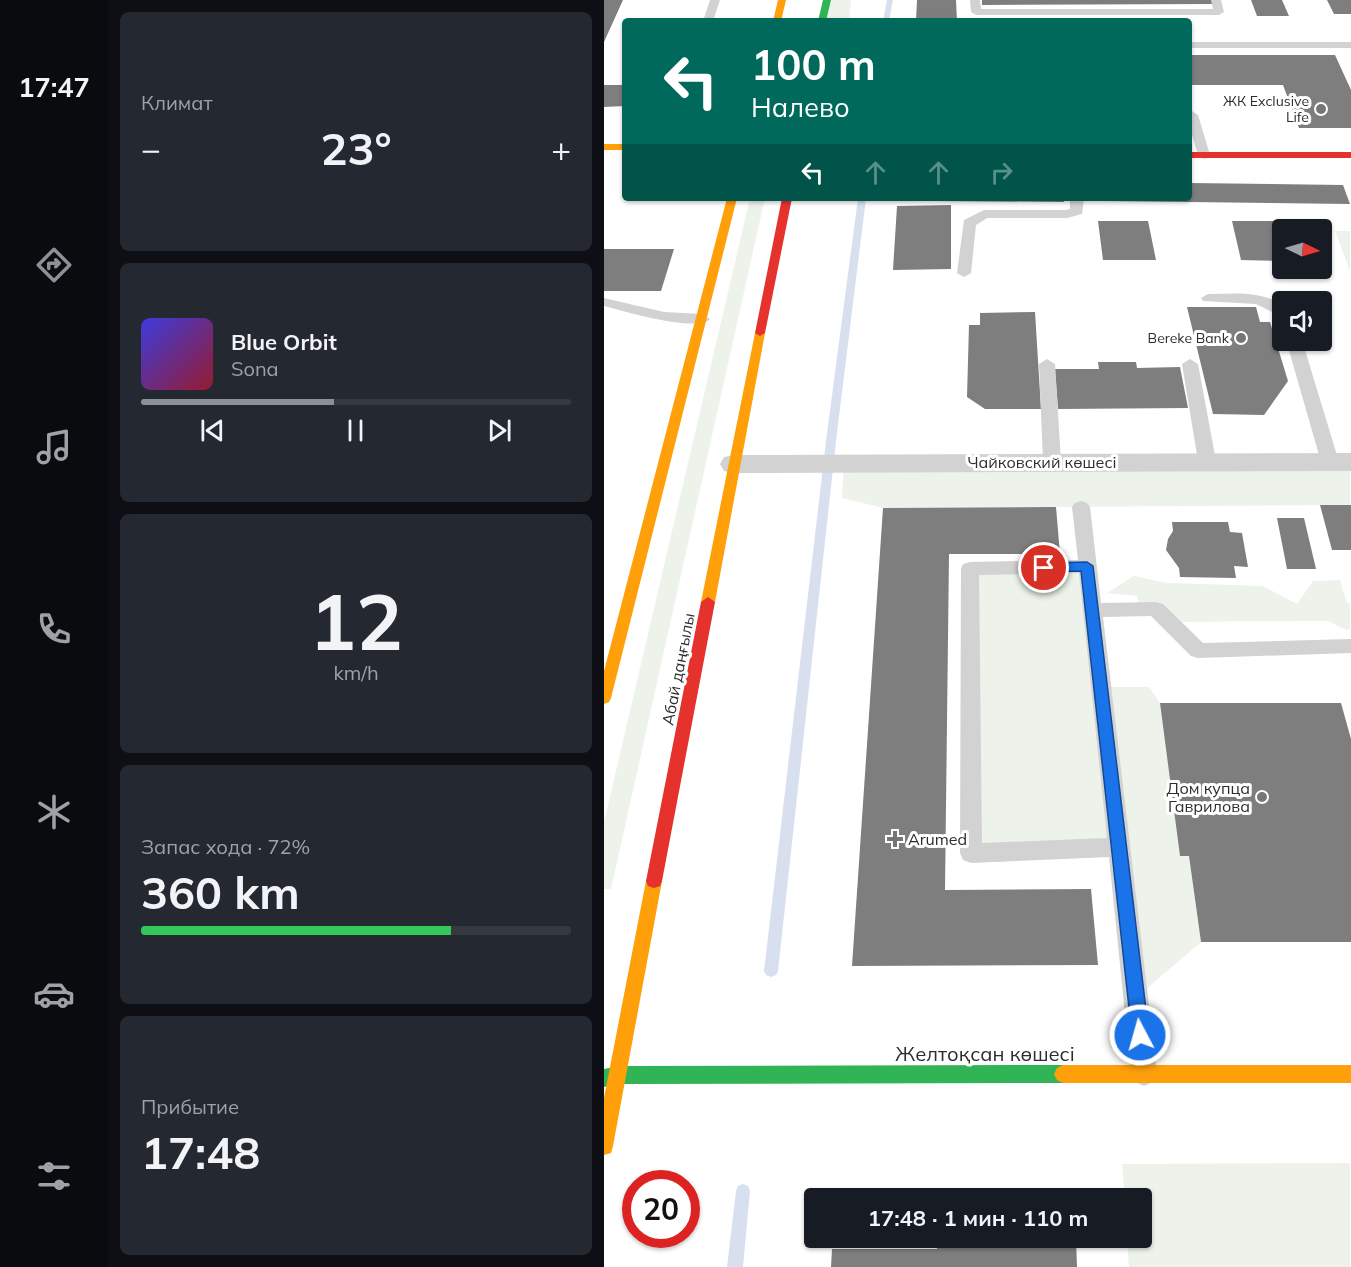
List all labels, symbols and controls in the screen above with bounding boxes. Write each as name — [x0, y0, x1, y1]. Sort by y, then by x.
text: 100 m — [751, 38, 876, 91]
icon: left — [652, 42, 730, 120]
text: 17:47 — [18, 70, 90, 104]
text: Климат — [141, 90, 213, 115]
text: Налево — [751, 90, 850, 124]
place label: ЖК Exclusive Life — [1223, 92, 1309, 126]
marker: ЖК Exclusive Life — [1314, 102, 1328, 116]
text: 23° — [320, 120, 392, 176]
text: − — [141, 128, 161, 169]
text: + — [551, 128, 571, 169]
icon: left — [796, 156, 829, 189]
icon: ahead — [859, 156, 892, 189]
icon: ahead — [922, 156, 955, 189]
icon: right — [985, 156, 1018, 189]
north arrow — [1272, 219, 1332, 279]
map controls — [1272, 219, 1332, 351]
icon: directions — [33, 244, 75, 286]
button: sound — [1272, 291, 1332, 351]
text: Blue Orbit — [231, 328, 337, 356]
place label: Bereke Bank — [1148, 329, 1230, 347]
marker: Bereke Bank — [1234, 331, 1248, 345]
text: Sona — [231, 356, 279, 381]
icon: previous — [196, 414, 229, 447]
icon: pause — [339, 414, 372, 447]
icon: next — [483, 414, 516, 447]
icon: music — [33, 426, 75, 468]
street label: Чайковский көшесі — [968, 452, 1116, 472]
pin — [1018, 542, 1069, 593]
icon: arrive — [1027, 551, 1060, 584]
text: 12 — [309, 572, 403, 670]
icon: phone — [33, 608, 75, 650]
street label: Абай даңғылы — [657, 611, 699, 727]
text: km/h — [333, 660, 379, 685]
place label: Дом купца Гаврилова — [1167, 778, 1250, 816]
marker: Дом купца Гаврилова — [1255, 790, 1269, 804]
icon: climate — [33, 791, 75, 833]
place label: Arumed — [908, 829, 967, 849]
marker: Arumed — [886, 830, 904, 848]
text: Запас хода · 72% — [141, 834, 310, 859]
text: 360 km — [141, 864, 300, 920]
icon: car — [33, 973, 75, 1015]
position arrow — [1108, 1003, 1172, 1067]
street label: Желтоқсан көшесі — [895, 1041, 1075, 1066]
text: Прибытие — [141, 1094, 239, 1119]
text: 17:48 — [141, 1124, 260, 1180]
icon: filters — [33, 1155, 75, 1197]
speed limit sign: 20 — [622, 1170, 700, 1248]
text: 17:48 · 1 мин · 110 m — [868, 1204, 1088, 1232]

